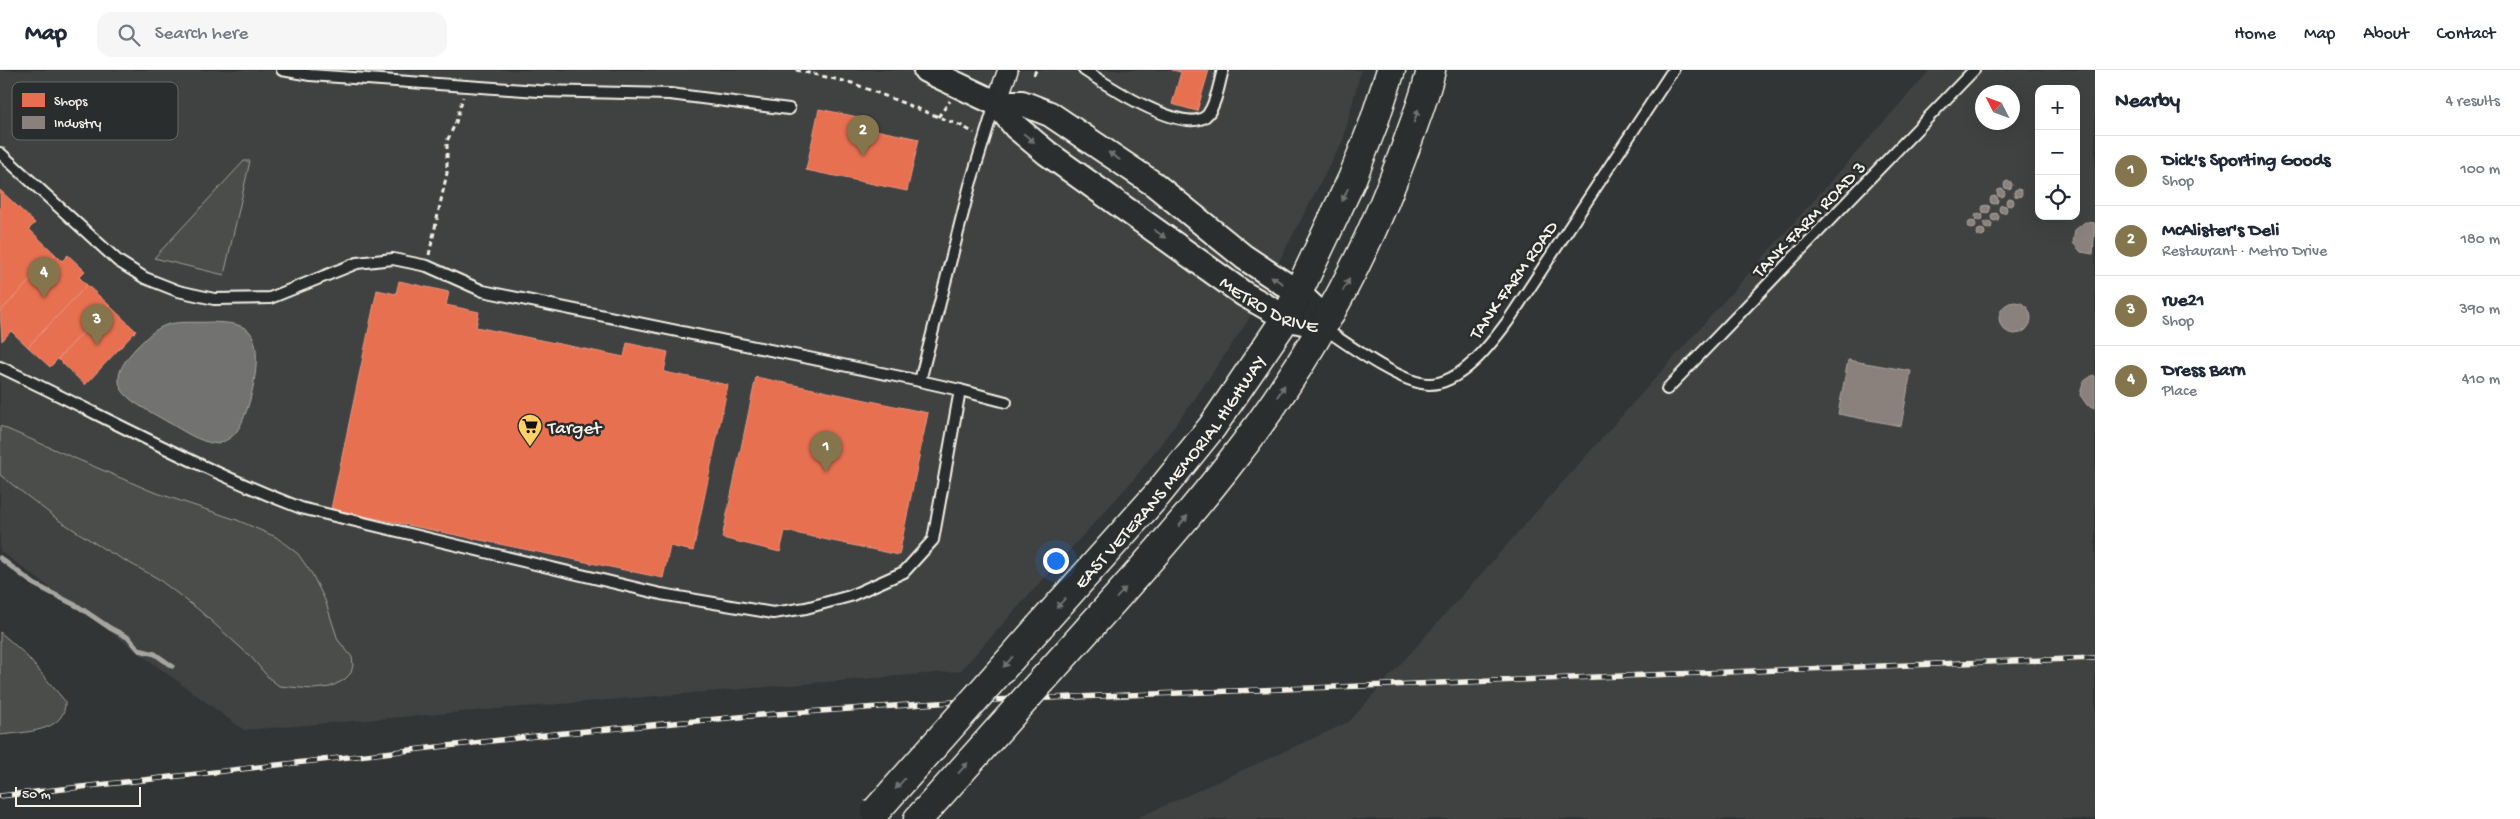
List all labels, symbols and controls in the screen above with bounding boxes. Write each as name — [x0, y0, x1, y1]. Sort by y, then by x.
search box — [97, 12, 447, 57]
text: Map — [25, 20, 67, 49]
icon: search — [115, 21, 143, 49]
text: Search here — [155, 23, 248, 46]
text: Home — [2234, 24, 2276, 45]
text: Map — [2304, 24, 2335, 45]
text: About — [2363, 24, 2409, 45]
text: Contact — [2437, 24, 2495, 45]
legend — [12, 82, 178, 140]
north arrow — [1975, 85, 2020, 130]
map controls — [2035, 85, 2080, 220]
button: + — [2035, 85, 2080, 130]
text: Nearby — [2115, 90, 2180, 115]
text: 4 results — [2445, 93, 2500, 112]
text: Shops — [54, 94, 88, 111]
one-way arrow — [1413, 108, 1421, 123]
pin: 2 — [847, 115, 879, 156]
text: Industry — [54, 116, 102, 133]
button: − — [2035, 130, 2080, 175]
one-way arrow — [1022, 133, 1035, 144]
text: Dick's Sporting Goods — [2162, 150, 2331, 173]
one-way arrow — [1107, 151, 1120, 161]
street label: TANK FARM ROAD 3 — [1748, 157, 1872, 284]
text: 1 — [2128, 161, 2134, 180]
text: 100 m — [2460, 161, 2500, 180]
text: Shop — [2162, 173, 2194, 192]
button: locate — [2035, 175, 2080, 220]
one-way arrow — [1340, 188, 1348, 202]
street label: TANK FARM ROAD — [1465, 217, 1565, 346]
text: McAlister's Deli — [2162, 220, 2279, 243]
one-way arrow — [1154, 229, 1167, 239]
text: 2 — [2127, 231, 2135, 250]
text: 180 m — [2461, 231, 2500, 250]
text: Restaurant · Metro Drive — [2162, 243, 2327, 262]
pin: 4 — [28, 257, 60, 298]
street label: METRO DRIVE — [1214, 272, 1321, 340]
one-way arrow — [1271, 275, 1284, 284]
one-way arrow — [1342, 277, 1350, 292]
text: rue21 — [2162, 290, 2204, 313]
text: 3 — [2127, 301, 2135, 320]
text: 390 m — [2459, 301, 2500, 320]
pin: 3 — [81, 304, 113, 345]
text: Shop — [2162, 313, 2194, 332]
street label: EAST VETERANS MEMORIAL HIGHWAY — [1071, 351, 1273, 595]
text: Dress Barn — [2162, 360, 2245, 383]
text: 4 — [2127, 371, 2135, 390]
text: 410 m — [2462, 371, 2500, 390]
text: Place — [2162, 383, 2197, 402]
one-way arrow — [1276, 385, 1286, 398]
supermarket icon: Target — [517, 413, 543, 447]
place label: Target — [547, 418, 603, 441]
pin: 1 — [810, 431, 842, 472]
one-way arrow — [1177, 514, 1188, 527]
your location — [1043, 548, 1069, 574]
one-way arrow — [1115, 587, 1127, 599]
one-way arrow — [1055, 596, 1067, 608]
one-way arrow — [1002, 656, 1013, 669]
one-way arrow — [957, 763, 969, 775]
one-way arrow — [894, 777, 906, 789]
scale bar — [15, 784, 141, 807]
text: 50 m — [22, 787, 51, 804]

